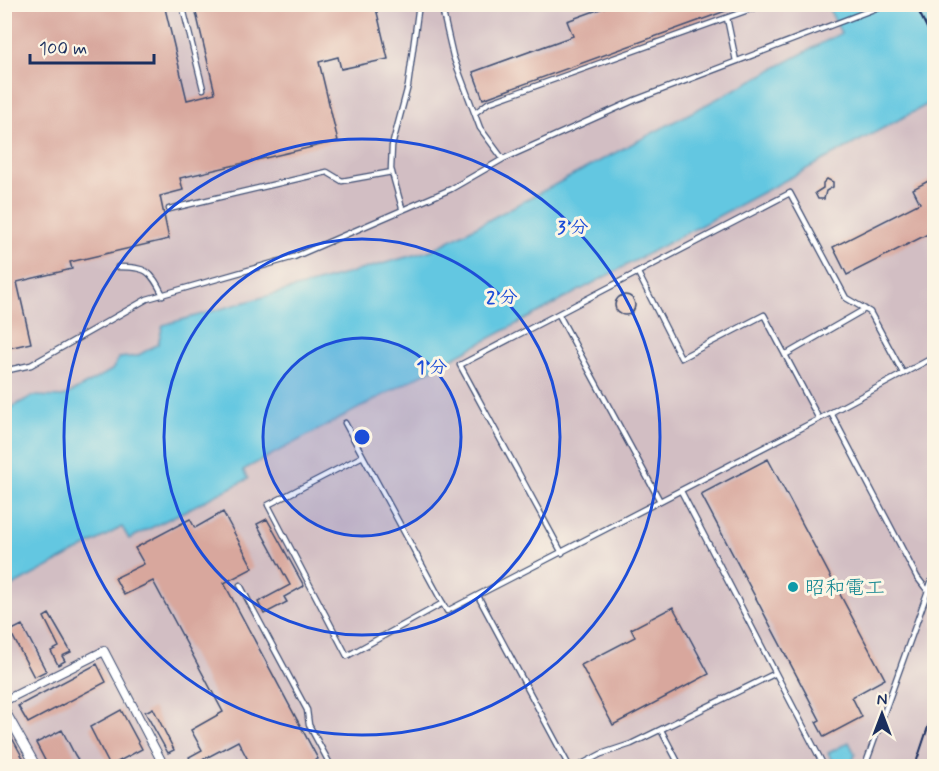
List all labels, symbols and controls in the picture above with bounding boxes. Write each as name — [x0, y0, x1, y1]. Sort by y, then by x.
scale bar — [30, 27, 154, 65]
text: 100 m — [39, 37, 87, 61]
text: 3 分 — [558, 216, 589, 240]
text: 2 分 — [486, 286, 518, 310]
text: 1 分 — [417, 356, 447, 380]
centre of rings — [352, 427, 372, 447]
place label: 昭和電工 — [805, 575, 885, 602]
marker: 昭和電工 — [786, 580, 800, 594]
north arrow — [852, 684, 912, 744]
text: N — [877, 690, 887, 711]

